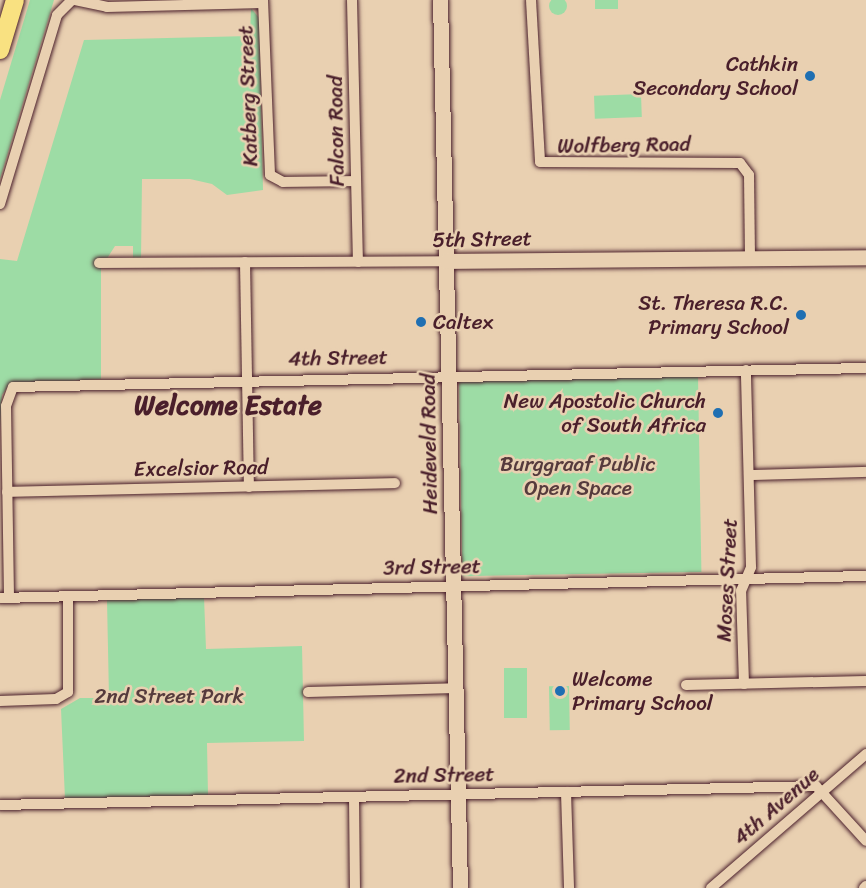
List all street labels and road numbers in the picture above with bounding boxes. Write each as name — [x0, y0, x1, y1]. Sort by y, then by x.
street label: Katberg Street — [233, 26, 263, 166]
street label: Falcon Road — [322, 75, 350, 187]
street label: Wolfberg Road — [557, 131, 691, 159]
street label: 5th Street — [432, 226, 532, 252]
street label: 4th Street — [288, 345, 388, 371]
street label: Heideveld Road — [415, 373, 443, 515]
street label: Excelsior Road — [133, 454, 269, 482]
street label: Moses Street — [711, 517, 743, 643]
street label: 3rd Street — [383, 554, 481, 580]
street label: 2nd Street — [393, 762, 495, 788]
street label: 4th Avenue — [728, 762, 824, 850]

